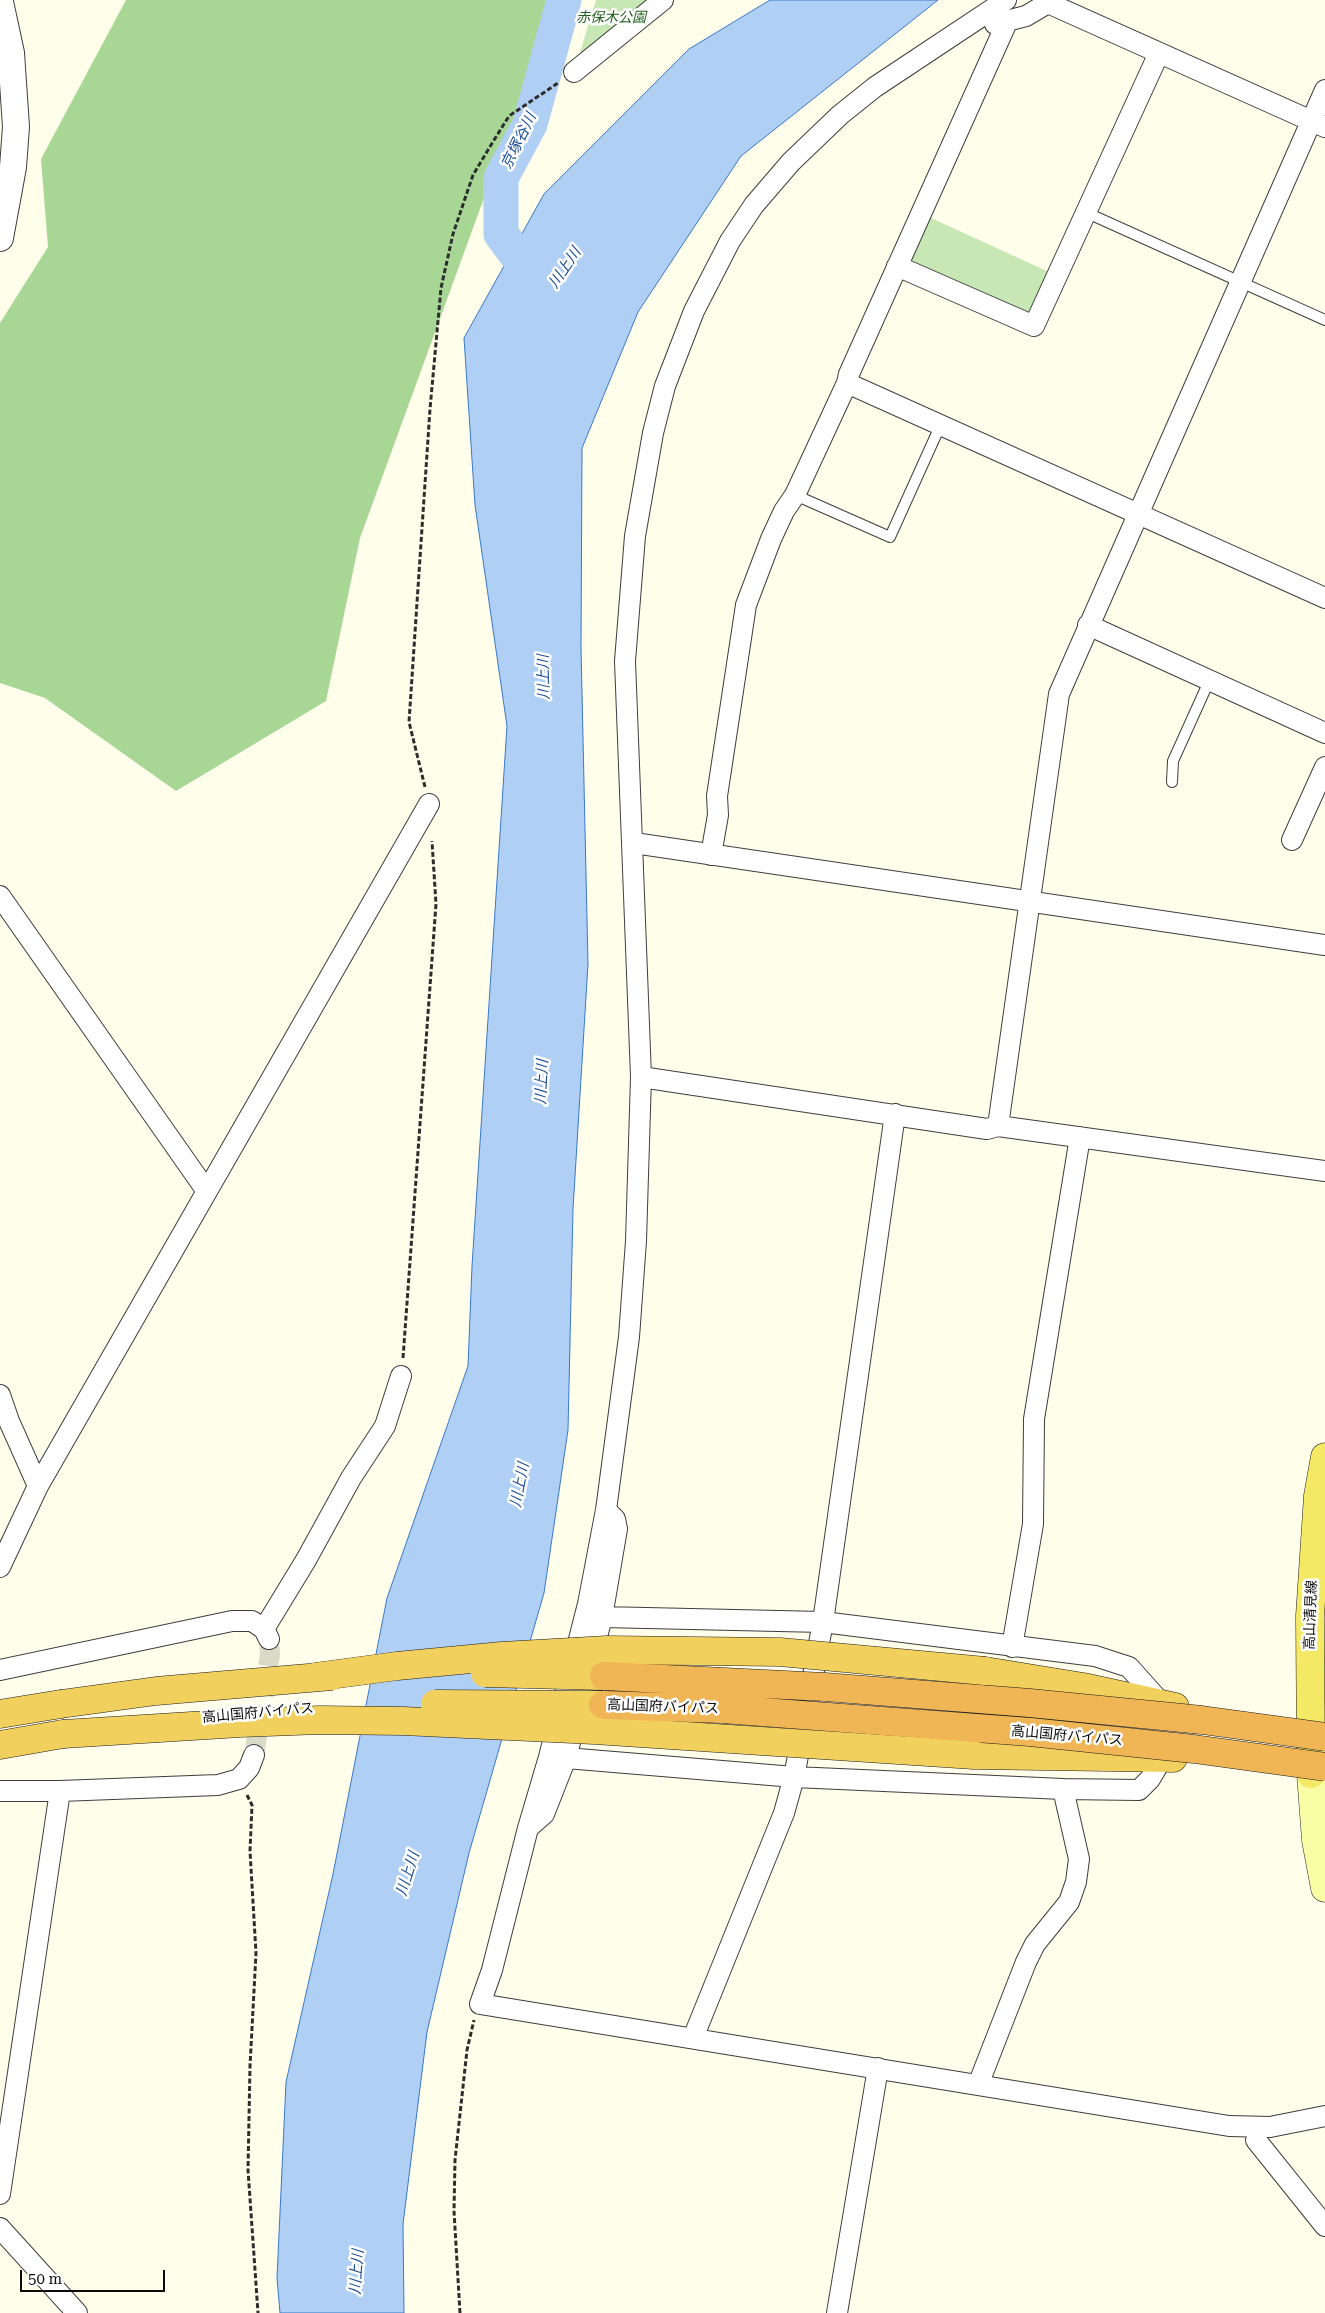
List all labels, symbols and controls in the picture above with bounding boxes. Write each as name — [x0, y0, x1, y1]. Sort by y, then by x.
park label: 赤保木公園 — [576, 10, 646, 26]
water label: 京塚谷川 — [498, 110, 540, 172]
water label: 川上川 — [545, 244, 585, 292]
water label: 川上川 — [535, 654, 553, 700]
water label: 川上川 — [532, 1059, 552, 1105]
water label: 川上川 — [507, 1461, 533, 1509]
street label: 高山清見線 — [1301, 1580, 1321, 1650]
street label: 高山国府バイパス — [607, 1697, 719, 1717]
street label: 高山国府バイパス — [201, 1700, 315, 1726]
street label: 高山国府バイパス — [1010, 1723, 1124, 1749]
water label: 川上川 — [393, 1850, 423, 1898]
water label: 川上川 — [346, 2249, 368, 2295]
scale bar — [22, 2260, 168, 2292]
text: 50 m — [28, 2270, 62, 2288]

